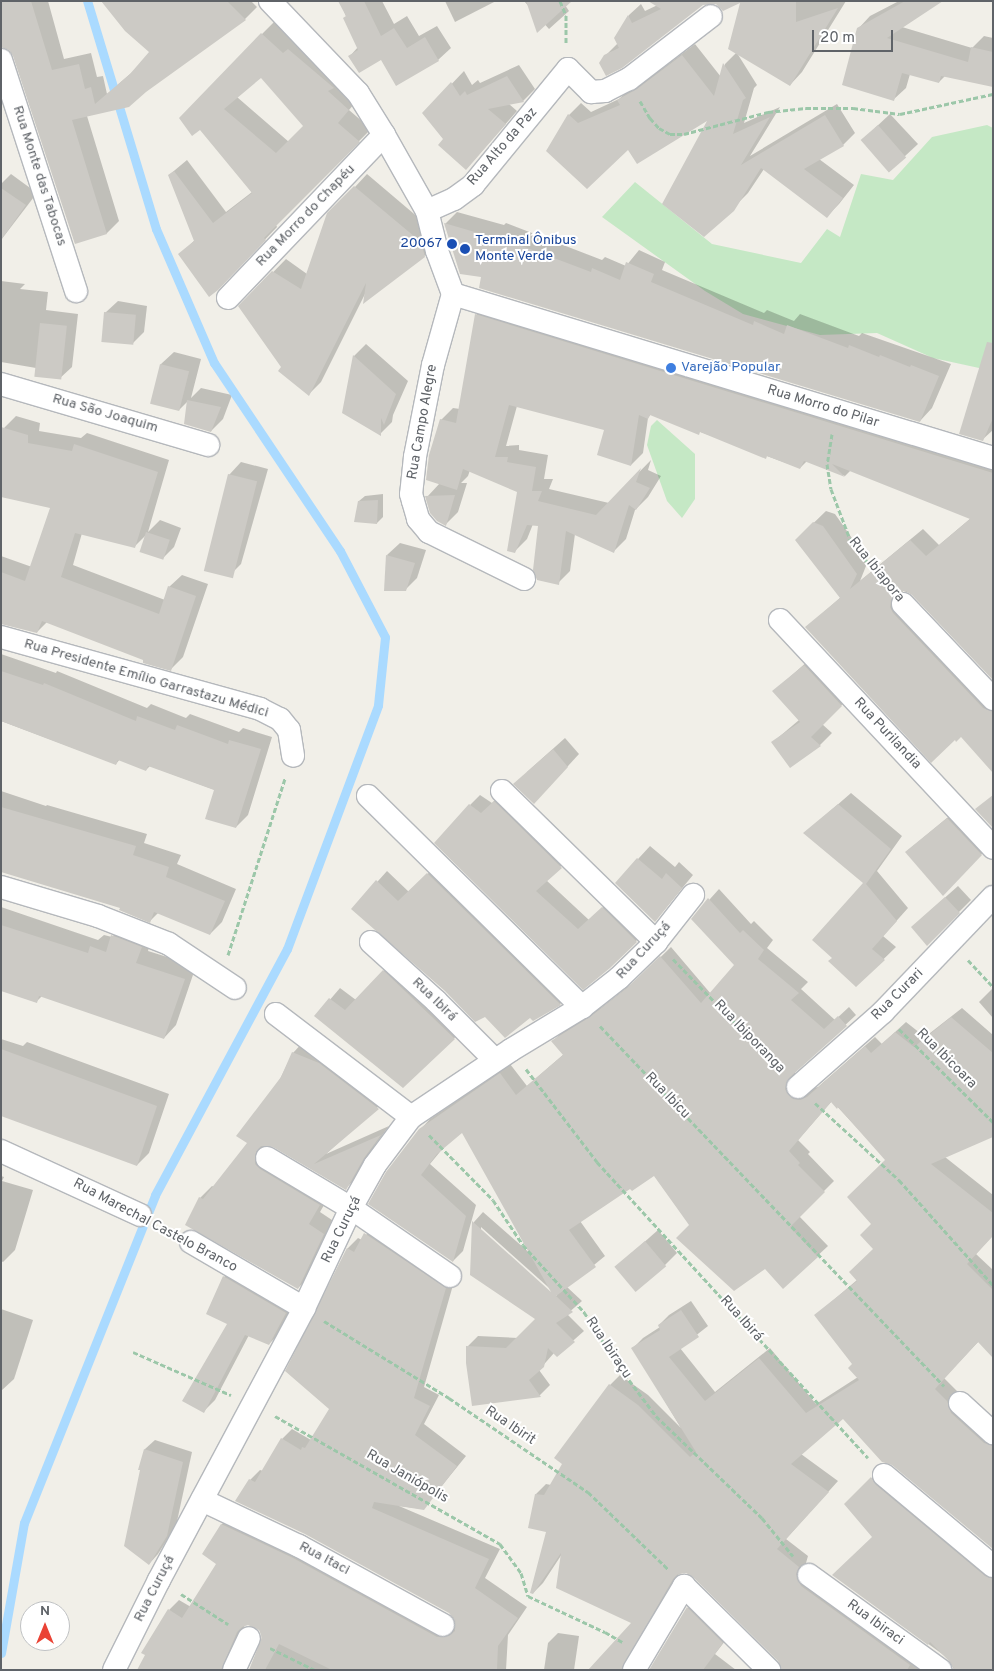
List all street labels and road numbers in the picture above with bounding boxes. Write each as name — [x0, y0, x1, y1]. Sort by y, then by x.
street label: Rua Monte das Tabocas — [8, 103, 70, 249]
street label: Rua Alto da Paz — [464, 104, 542, 190]
street label: Rua Morro do Chapéu — [253, 161, 359, 271]
street label: Rua Campo Alegre — [405, 363, 441, 481]
street label: Rua Morro do Pilar — [765, 382, 881, 432]
street label: Rua São Joaquim — [50, 391, 160, 437]
street label: Rua Ibiapora — [845, 534, 907, 606]
street label: Rua Presidente Emílio Garrastazu Médici — [22, 636, 270, 722]
street label: Rua Purilandia — [850, 695, 924, 773]
street label: Rua Curuçá — [613, 919, 675, 983]
street label: Rua Curari — [869, 966, 927, 1024]
street label: Rua Ibirá — [408, 975, 460, 1025]
street label: Rua Ibiporanga — [710, 997, 788, 1077]
street label: Rua Ibicoara — [912, 1025, 980, 1093]
street label: Rua Ibicu — [641, 1069, 693, 1123]
street label: Rua Marechal Castelo Branco — [70, 1176, 240, 1276]
street label: Rua Curuçá — [319, 1194, 365, 1266]
street label: Rua Ibirá — [716, 1293, 766, 1345]
street label: Rua Ibiraçu — [581, 1314, 635, 1382]
street label: Rua Ibirit — [482, 1403, 538, 1449]
street label: Rua Janiópolis — [363, 1447, 451, 1507]
street label: Rua Itaci — [296, 1539, 352, 1579]
street label: Rua Curuçá — [131, 1553, 179, 1625]
street label: Rua Ibiraci — [843, 1597, 907, 1649]

